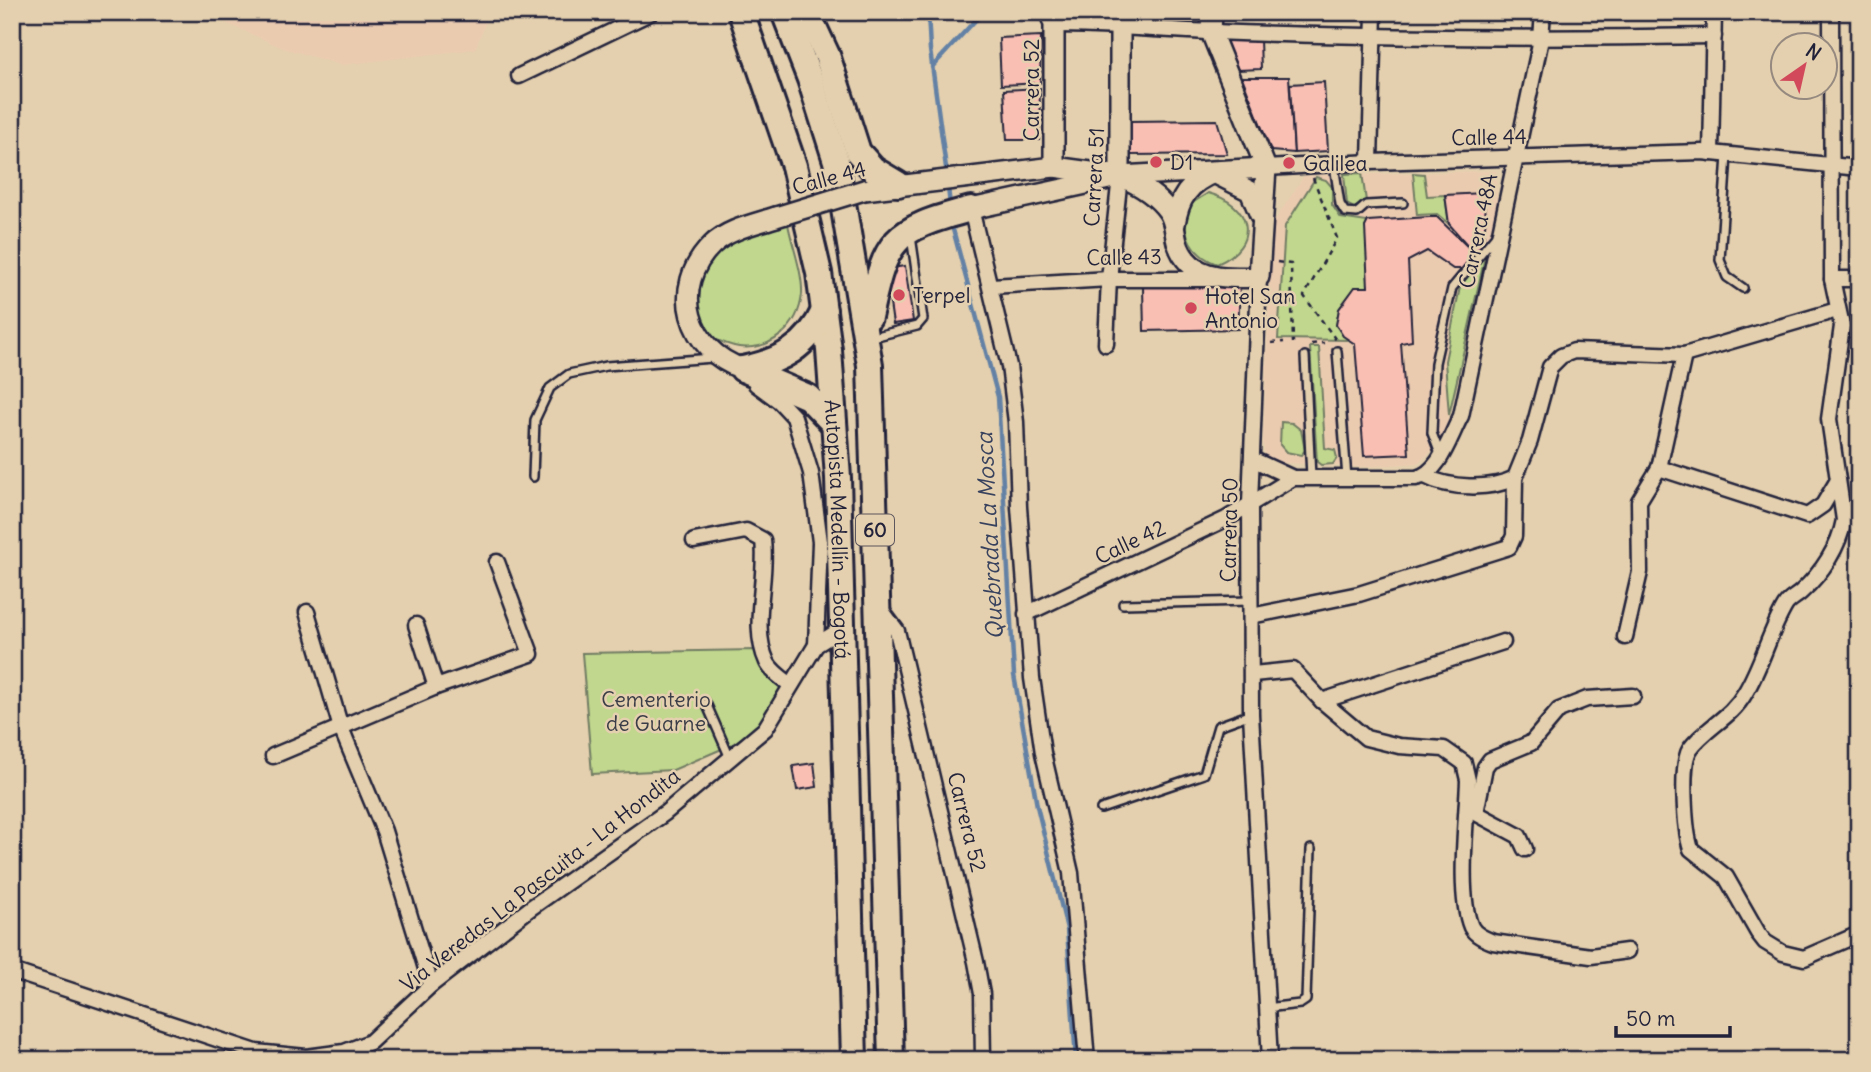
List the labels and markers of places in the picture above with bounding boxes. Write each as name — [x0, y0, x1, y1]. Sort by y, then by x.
place label: D1 — [1170, 149, 1193, 176]
place label: Galilea — [1303, 150, 1368, 177]
marker: D1 — [1148, 154, 1164, 170]
marker: Galilea — [1281, 155, 1297, 171]
place label: Terpel — [913, 282, 970, 309]
place label: Hotel San Antonio — [1205, 283, 1295, 334]
marker: Terpel — [891, 287, 907, 303]
marker: Hotel San Antonio — [1183, 300, 1199, 316]

